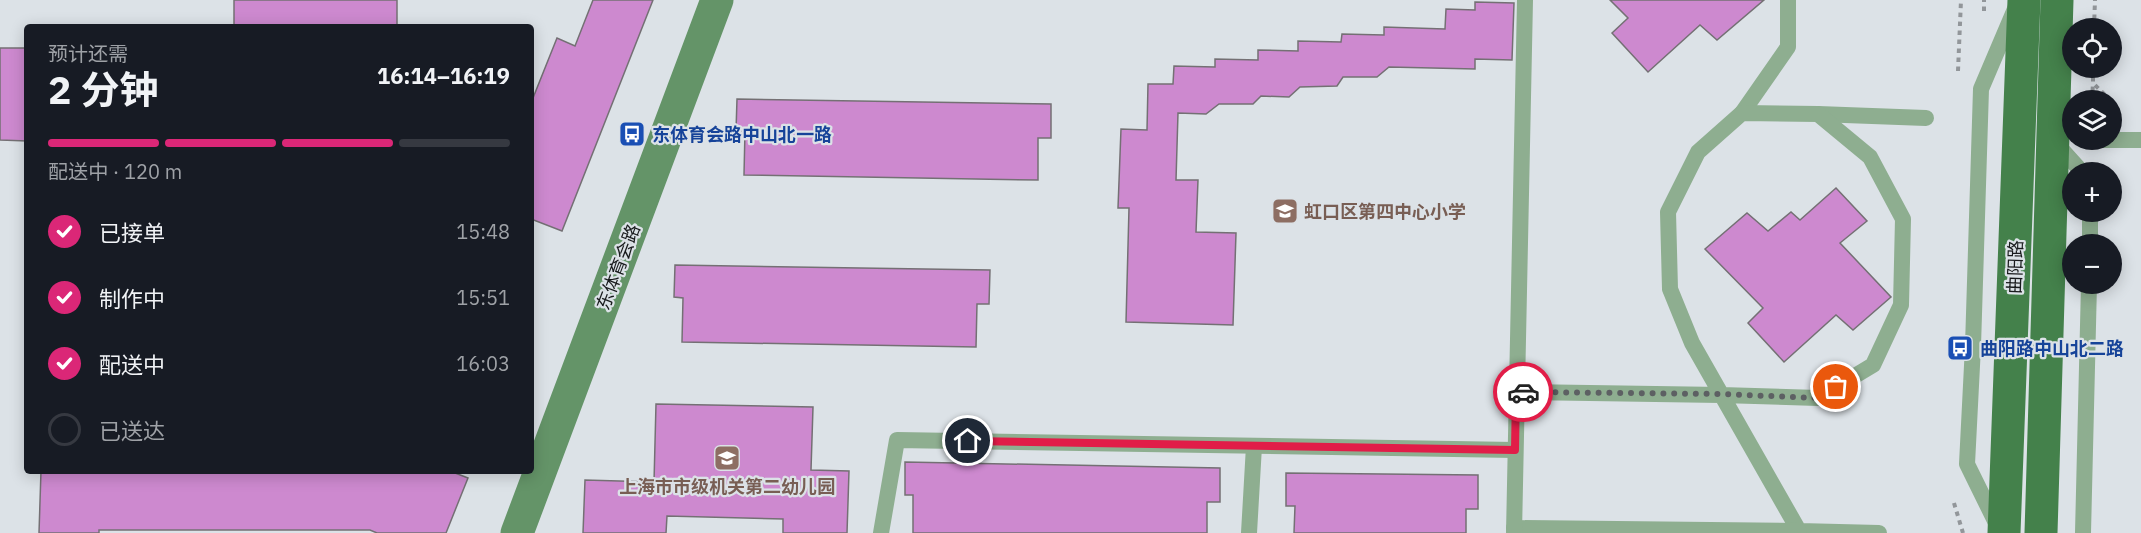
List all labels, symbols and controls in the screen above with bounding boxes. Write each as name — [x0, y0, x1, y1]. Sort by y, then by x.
map controls — [2062, 18, 2122, 294]
button: locate — [2062, 18, 2122, 78]
text: 预计还需 — [48, 40, 128, 67]
text: 16:14–16:19 — [377, 61, 510, 90]
text: 2 分钟 — [48, 64, 159, 115]
button: layers — [2062, 90, 2122, 150]
bus stop icon: 东体育会路中山北一路 — [617, 119, 647, 149]
place label: 东体育会路中山北一路 — [652, 123, 832, 146]
text: 配送中 · 120 m — [48, 158, 182, 185]
button: + — [2062, 162, 2122, 222]
school or university icon: 虹口区第四中心小学 — [1270, 196, 1300, 226]
place label: 虹口区第四中心小学 — [1304, 200, 1466, 223]
icon: check — [48, 215, 81, 248]
text: 已接单 — [99, 218, 165, 247]
text: 15:48 — [456, 218, 510, 245]
street label: 东体育会路 — [591, 221, 645, 313]
button: − — [2062, 234, 2122, 294]
street label: 曲阳路 — [2003, 240, 2027, 294]
icon: check — [48, 281, 81, 314]
text: 制作中 — [99, 284, 165, 313]
text: 15:51 — [456, 284, 510, 311]
bus stop icon: 曲阳路中山北二路 — [1945, 333, 1975, 363]
place label: 曲阳路中山北二路 — [1980, 337, 2124, 360]
icon: check — [48, 347, 81, 380]
text: 配送中 — [99, 350, 165, 379]
text: 16:03 — [456, 350, 510, 377]
pin — [1810, 361, 1861, 412]
courier — [1493, 362, 1553, 422]
icon: bag — [1819, 370, 1852, 403]
icon: car — [1507, 376, 1540, 409]
pin — [942, 415, 993, 466]
text: 已送达 — [99, 416, 165, 445]
icon: home — [951, 424, 984, 457]
school or university icon: 上海市市级机关第二幼儿园 — [712, 443, 742, 473]
place label: 上海市市级机关第二幼儿园 — [619, 475, 835, 498]

